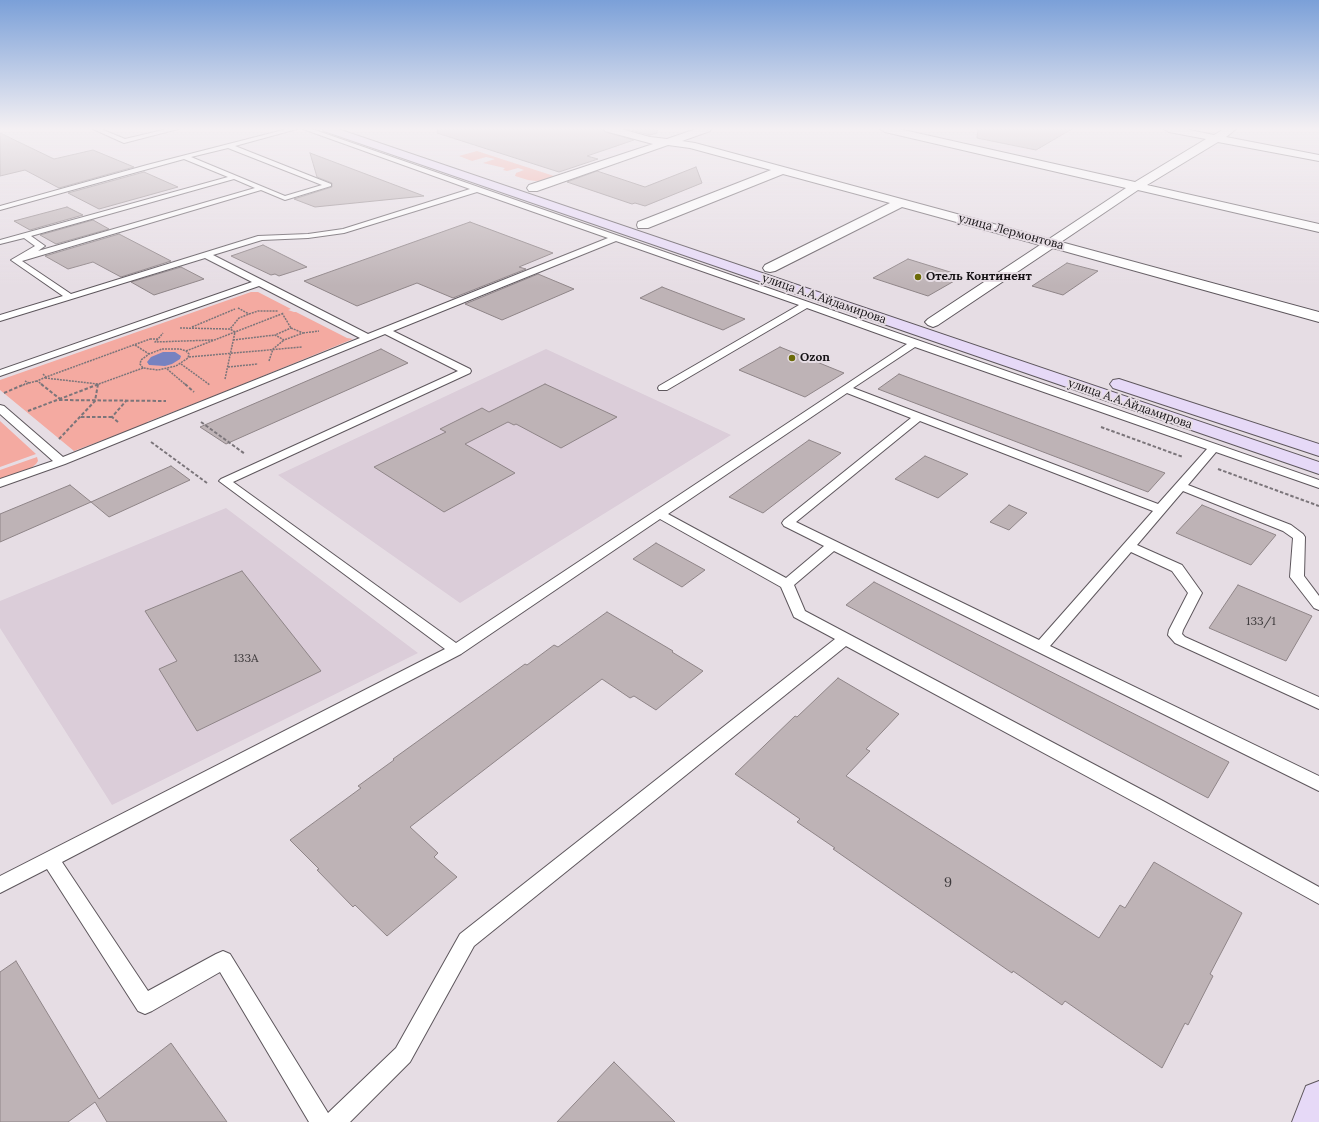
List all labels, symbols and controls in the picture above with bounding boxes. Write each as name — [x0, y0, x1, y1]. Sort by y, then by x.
street label: улица Лермонтова — [957, 211, 1065, 253]
place label: Отель Континент — [926, 270, 1032, 284]
street label: улица А.А.Айдамирова — [760, 271, 888, 327]
marker: Отель Континент — [913, 272, 923, 282]
place label: Ozon — [800, 351, 830, 365]
marker: Ozon — [787, 353, 797, 363]
street label: улица А.А.Айдамирова — [1066, 376, 1194, 432]
house number: 133/1 — [1246, 615, 1276, 629]
house number: 133А — [233, 652, 259, 666]
house number: 9 — [944, 875, 952, 891]

